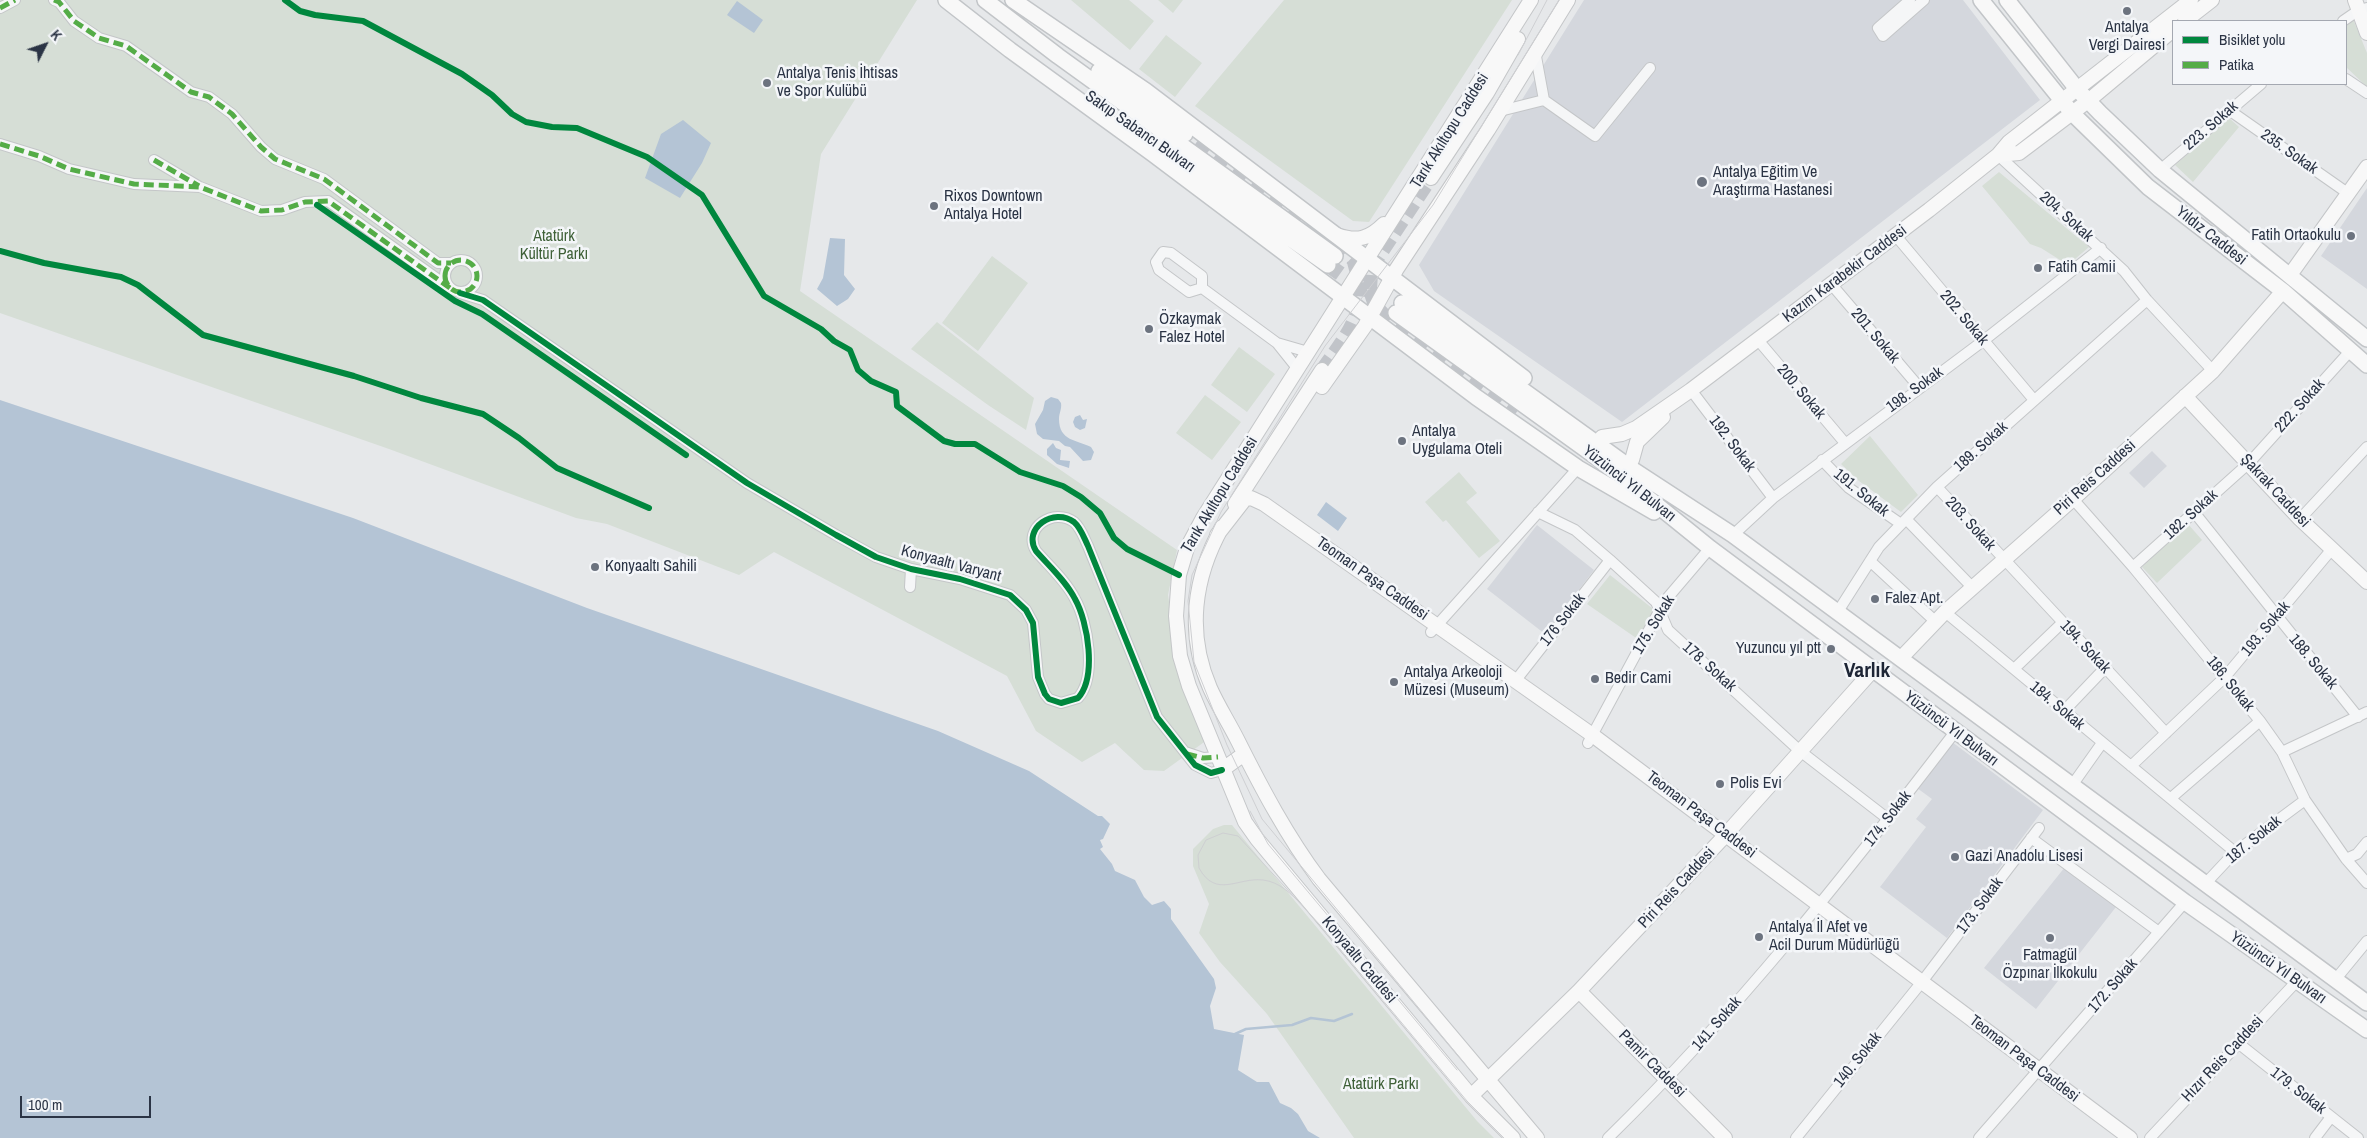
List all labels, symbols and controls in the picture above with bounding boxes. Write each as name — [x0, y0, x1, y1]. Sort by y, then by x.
marker: Antalya Vergi Dairesi — [2121, 5, 2133, 17]
place label: Antalya Vergi Dairesi — [2089, 18, 2165, 56]
north arrow — [20, 20, 70, 70]
legend — [2172, 20, 2347, 85]
text: K — [47, 26, 66, 44]
text: Bisiklet yolu — [2219, 29, 2285, 50]
text: Patika — [2219, 54, 2254, 75]
place label: Antalya Tenis İhtisas ve Spor Kulübü — [777, 64, 898, 102]
street label: Tarık Akıltopu Caddesi — [1407, 70, 1493, 192]
marker: Antalya Tenis İhtisas ve Spor Kulübü — [761, 77, 773, 89]
street label: Sakıp Sabancı Bulvarı — [1081, 87, 1199, 177]
street label: 223. Sokak — [2180, 97, 2242, 155]
street label: 235. Sokak — [2257, 125, 2321, 179]
place label: Antalya Eğitim Ve Araştırma Hastanesi — [1713, 163, 1833, 201]
marker: Antalya Eğitim Ve Araştırma Hastanesi — [1695, 175, 1709, 189]
place label: Rixos Downtown Antalya Hotel — [944, 187, 1042, 225]
street label: 204. Sokak — [2035, 188, 2097, 246]
marker: Rixos Downtown Antalya Hotel — [928, 200, 940, 212]
street label: Yıldız Caddesi — [2172, 202, 2250, 270]
street label: Kazım Karabekir Caddesi — [1779, 221, 1911, 327]
place label: Fatih Ortaokulu — [2251, 226, 2341, 246]
park label: Atatürk Kültür Parkı — [520, 227, 588, 265]
marker: Fatih Ortaokulu — [2345, 230, 2357, 242]
place label: Fatih Camii — [2048, 258, 2116, 278]
marker: Fatih Camii — [2032, 262, 2044, 274]
street label: 202. Sokak — [1936, 287, 1992, 349]
street label: 201. Sokak — [1847, 305, 1903, 367]
place label: Özkaymak Falez Hotel — [1159, 310, 1225, 348]
marker: Özkaymak Falez Hotel — [1143, 323, 1155, 335]
street label: 200. Sokak — [1773, 361, 1829, 423]
street label: 198. Sokak — [1883, 363, 1947, 417]
street label: 222. Sokak — [2271, 375, 2329, 437]
street label: 192. Sokak — [1705, 412, 1759, 476]
street label: 189. Sokak — [1950, 418, 2012, 476]
place label: Antalya Uygulama Oteli — [1412, 422, 1502, 460]
street label: Tarık Akıltopu Caddesi — [1178, 433, 1262, 557]
marker: Antalya Uygulama Oteli — [1396, 435, 1408, 447]
street label: Piri Reis Caddesi — [2050, 436, 2140, 520]
street label: Yüzüncü Yıl Bulvarı — [1578, 442, 1680, 526]
street label: Şakrak Caddesi — [2236, 450, 2314, 532]
street label: 191. Sokak — [1829, 465, 1893, 521]
street label: 182. Sokak — [2160, 486, 2222, 544]
street label: 203. Sokak — [1941, 493, 1999, 555]
street label: Teoman Paşa Caddesi — [1312, 533, 1432, 625]
street label: Konyaaltı Varyant — [899, 541, 1003, 587]
place label: Konyaaltı Sahili — [605, 557, 697, 577]
marker: Konyaaltı Sahili — [589, 561, 601, 573]
place label: Falez Apt. — [1885, 589, 1943, 609]
street label: 176 Sokak — [1536, 590, 1590, 650]
street label: 175. Sokak — [1629, 592, 1679, 658]
marker: Falez Apt. — [1869, 593, 1881, 605]
street label: 193. Sokak — [2238, 598, 2294, 660]
street label: 194. Sokak — [2056, 616, 2114, 678]
street label: 188. Sokak — [2285, 631, 2341, 693]
street label: 178. Sokak — [1678, 638, 1740, 696]
place label: Yuzuncu yıl ptt — [1736, 639, 1821, 659]
marker: Yuzuncu yıl ptt — [1825, 643, 1837, 655]
street label: 186. Sokak — [2202, 652, 2258, 716]
district label: Varlık — [1844, 658, 1890, 684]
place label: Antalya Arkeoloji Müzesi (Museum) — [1404, 663, 1509, 701]
place label: Bedir Cami — [1605, 669, 1671, 689]
marker: Bedir Cami — [1589, 673, 1601, 685]
marker: Antalya Arkeoloji Müzesi (Museum) — [1388, 676, 1400, 688]
street label: 184. Sokak — [2026, 678, 2088, 734]
street label: Yüzüncü Yıl Bulvarı — [1900, 687, 2002, 771]
street label: Teoman Paşa Caddesi — [1642, 767, 1760, 863]
place label: Polis Evi — [1730, 774, 1782, 794]
marker: Polis Evi — [1714, 778, 1726, 790]
street label: 174. Sokak — [1860, 787, 1916, 851]
street label: 187. Sokak — [2222, 812, 2286, 868]
street label: Piri Reis Caddesi — [1635, 844, 1719, 932]
place label: Gazi Anadolu Lisesi — [1965, 847, 2083, 867]
marker: Gazi Anadolu Lisesi — [1949, 851, 1961, 863]
street label: 173. Sokak — [1953, 874, 2007, 938]
street label: Konyaaltı Caddesi — [1317, 913, 1401, 1007]
place label: Antalya İl Afet ve Acil Durum Müdürlüğü — [1769, 918, 1900, 956]
street label: Yüzüncü Yıl Bulvarı — [2226, 928, 2330, 1008]
marker: Antalya İl Afet ve Acil Durum Müdürlüğü — [1753, 931, 1765, 943]
marker: Fatmagül Özpınar İlkokulu — [2044, 932, 2056, 944]
place label: Fatmagül Özpınar İlkokulu — [2003, 946, 2097, 984]
street label: 172. Sokak — [2084, 955, 2142, 1017]
street label: 141. Sokak — [1688, 993, 1746, 1055]
street label: Teoman Paşa Caddesi — [1965, 1011, 2083, 1107]
street label: Hızır Reis Caddesi — [2178, 1012, 2268, 1106]
street label: Pamir Caddesi — [1614, 1026, 1690, 1102]
street label: 140. Sokak — [1830, 1028, 1886, 1092]
street label: 179. Sokak — [2266, 1063, 2330, 1119]
park label: Atatürk Parkı — [1343, 1075, 1419, 1095]
scale bar — [22, 1086, 154, 1118]
text: 100 m — [28, 1094, 62, 1115]

